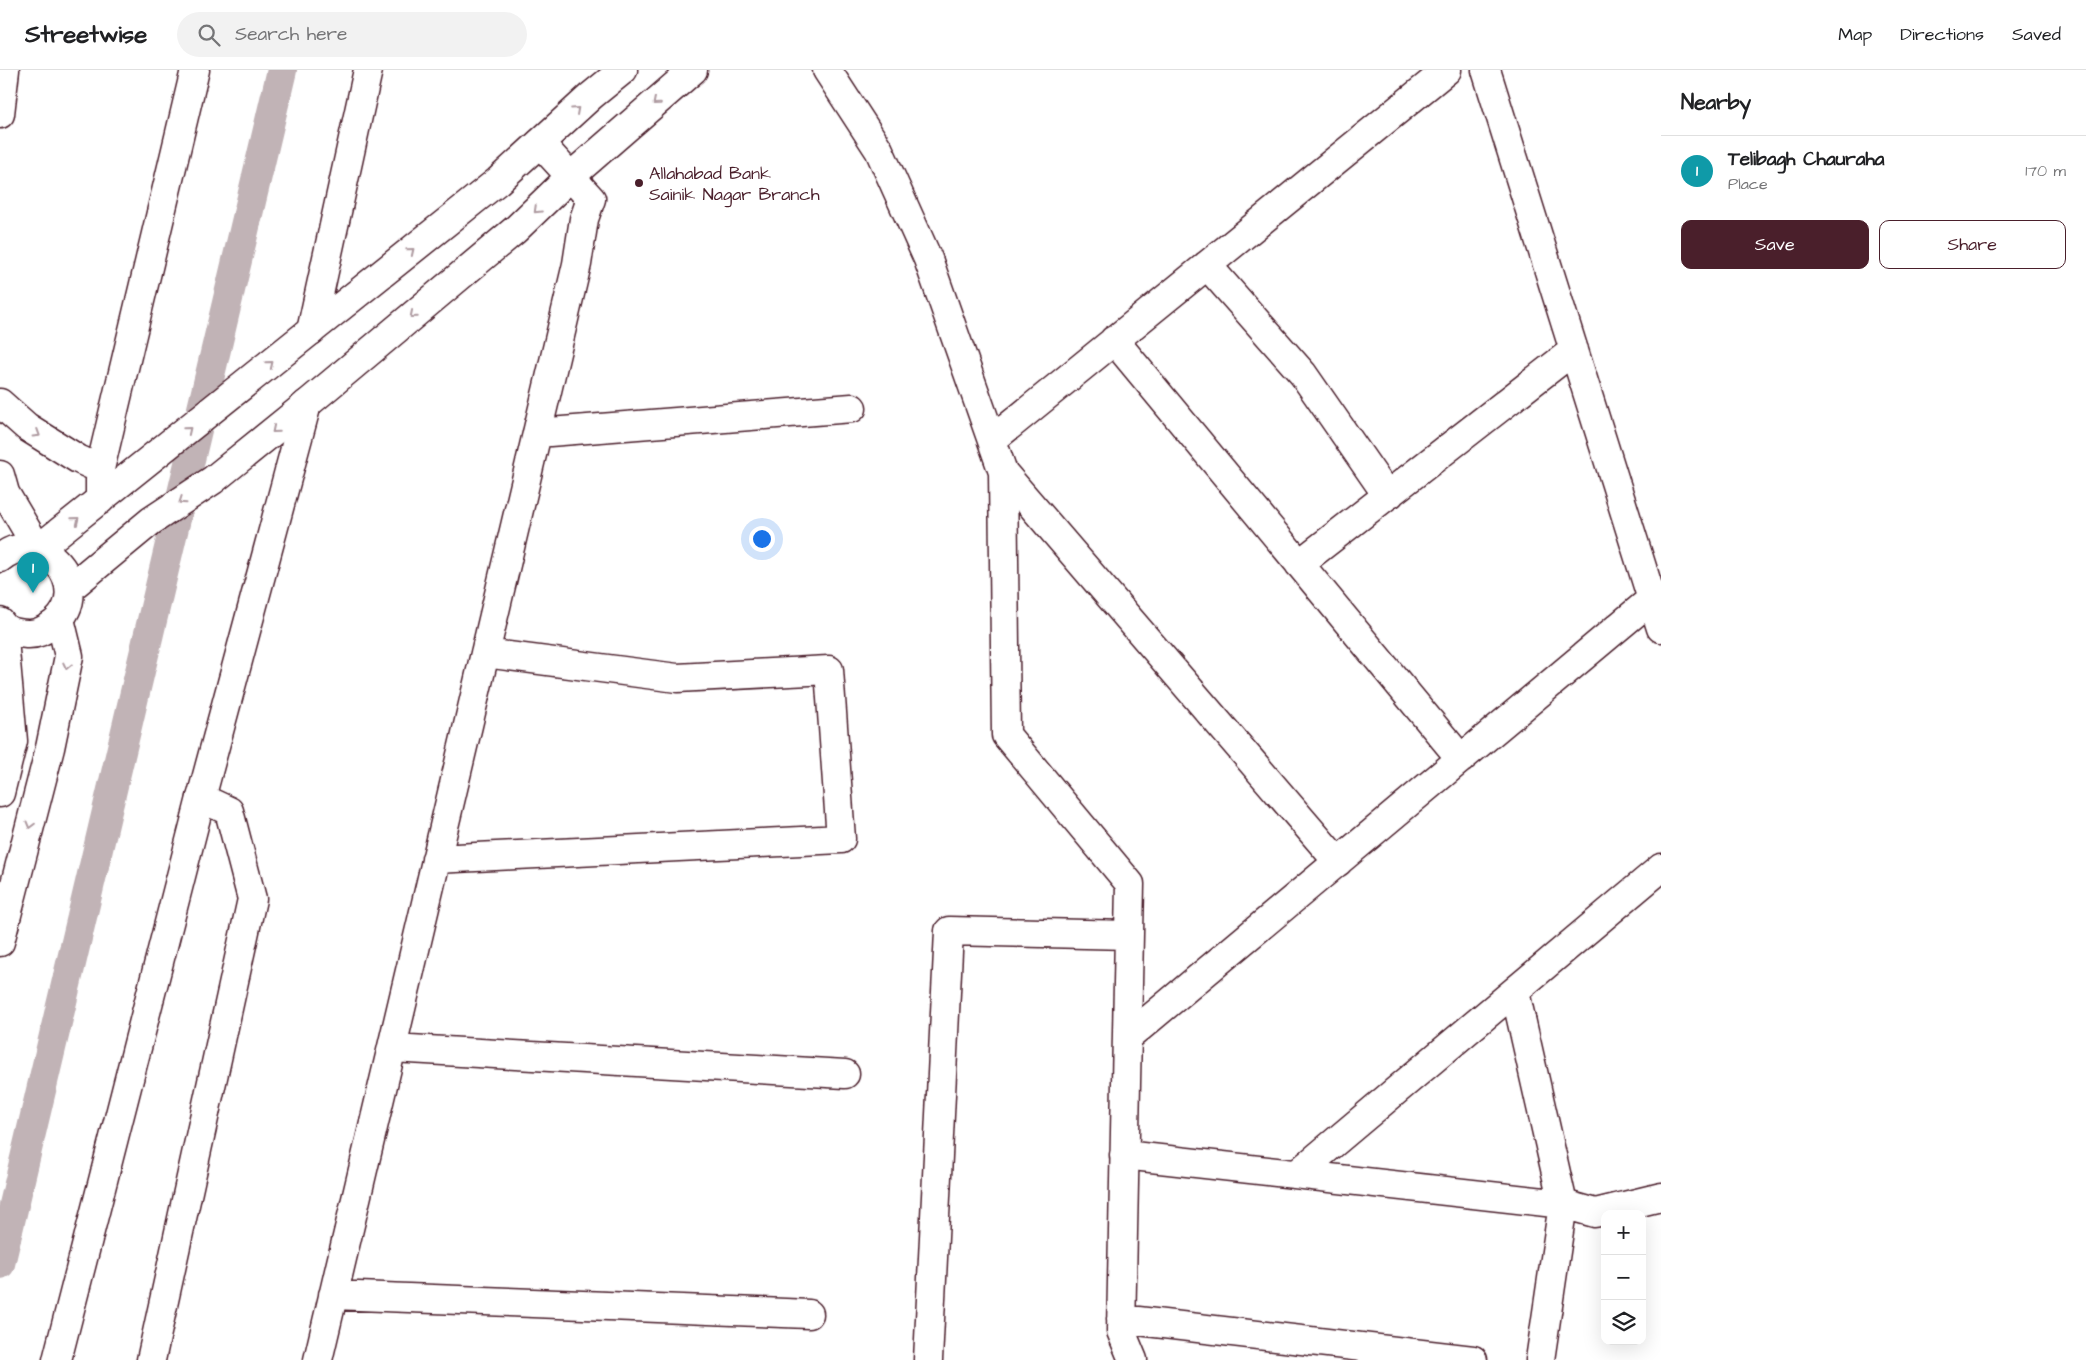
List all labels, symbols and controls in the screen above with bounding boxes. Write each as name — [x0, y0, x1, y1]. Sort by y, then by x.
search box — [177, 12, 527, 57]
text: Streetwise — [25, 18, 147, 52]
icon: search — [195, 21, 223, 49]
text: Search here — [235, 21, 347, 48]
text: Map — [1838, 22, 1872, 47]
text: Directions — [1900, 22, 1984, 47]
text: Saved — [2012, 22, 2061, 47]
text: Nearby — [1681, 88, 1751, 117]
one-way arrow — [653, 96, 662, 105]
one-way arrow — [570, 107, 579, 116]
text: Telibagh Chauraha — [1728, 146, 1885, 173]
text: 1 — [1696, 160, 1698, 182]
text: 170 m — [2025, 160, 2066, 182]
place label: Allahabad Bank Sainik Nagar Branch — [649, 161, 820, 208]
text: Place — [1728, 173, 1768, 195]
marker: Allahabad Bank Sainik Nagar Branch — [633, 177, 645, 189]
one-way arrow — [533, 204, 542, 213]
button: Save — [1681, 220, 1869, 269]
button: Share — [1879, 220, 2066, 269]
one-way arrow — [405, 247, 414, 256]
one-way arrow — [410, 310, 419, 318]
one-way arrow — [265, 360, 274, 369]
one-way arrow — [271, 425, 280, 434]
one-way arrow — [32, 427, 41, 437]
one-way arrow — [182, 427, 191, 435]
one-way arrow — [178, 495, 187, 504]
one-way arrow — [70, 517, 79, 525]
your location — [749, 526, 775, 552]
pin: 1 — [17, 552, 49, 593]
one-way arrow — [63, 662, 73, 671]
one-way arrow — [26, 820, 36, 828]
map controls — [1601, 1210, 1646, 1345]
button: + — [1601, 1210, 1646, 1255]
button: − — [1601, 1255, 1646, 1300]
button: layers — [1601, 1300, 1646, 1345]

